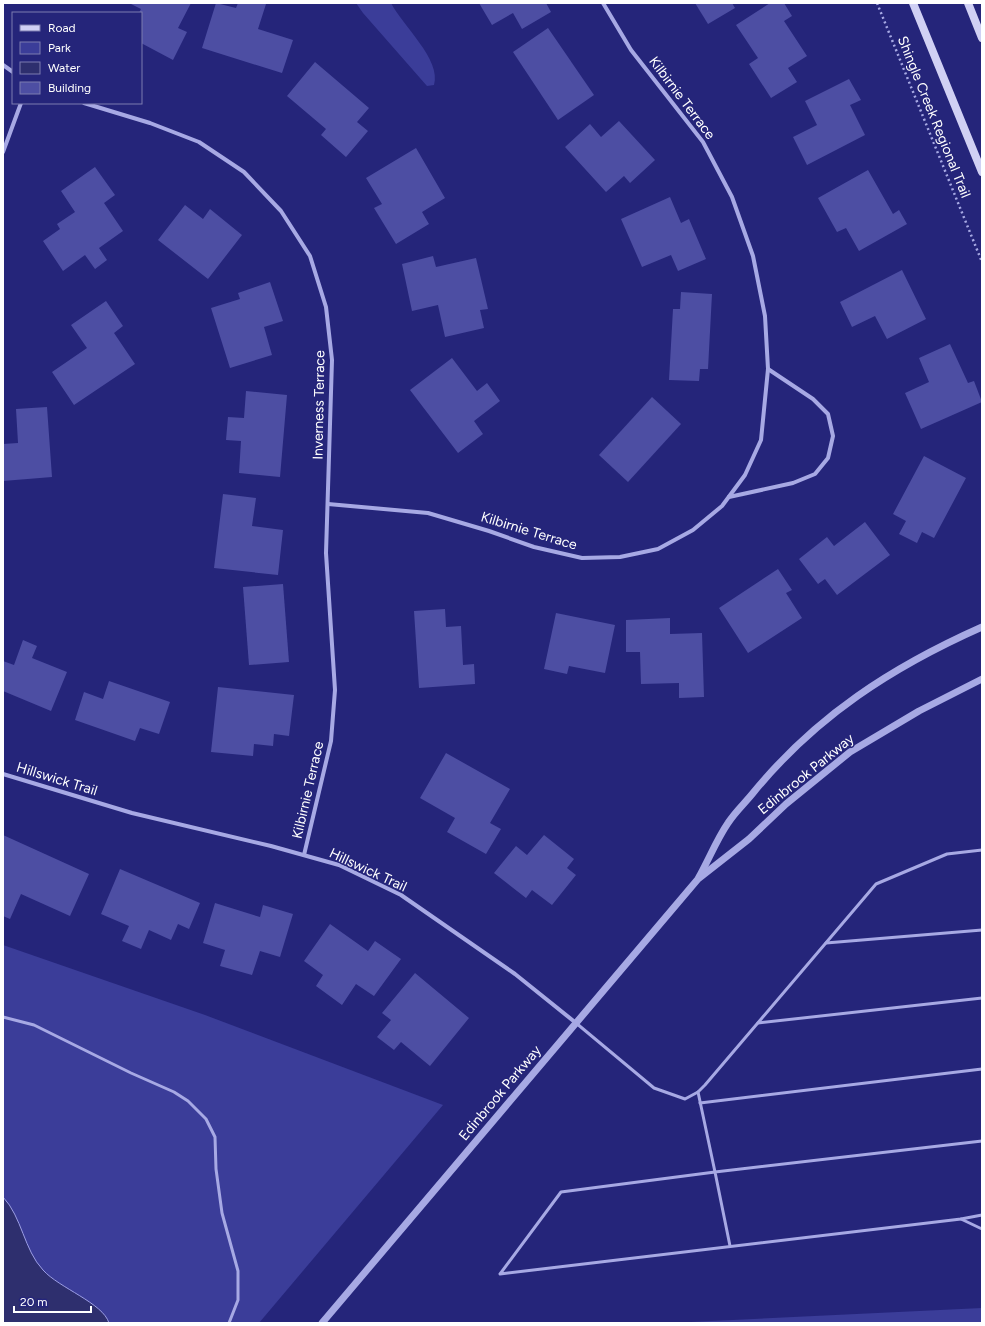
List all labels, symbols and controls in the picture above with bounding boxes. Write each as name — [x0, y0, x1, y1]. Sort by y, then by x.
legend — [12, 12, 142, 104]
text: Road — [48, 21, 76, 35]
street label: Shingle Creek Regional Trail — [894, 34, 974, 200]
text: Park — [48, 41, 71, 55]
street label: Kilbirnie Terrace — [645, 53, 719, 143]
text: Water — [48, 61, 80, 75]
text: Building — [48, 81, 91, 95]
street label: Inverness Terrace — [310, 350, 328, 460]
street label: Kilbirnie Terrace — [479, 508, 579, 554]
street label: Edinbrook Parkway — [754, 730, 858, 818]
street label: Kilbirnie Terrace — [289, 739, 328, 840]
street label: Hillswick Trail — [14, 759, 100, 799]
street label: Hillswick Trail — [326, 845, 410, 895]
street label: Edinbrook Parkway — [455, 1042, 545, 1144]
scale bar — [14, 1288, 91, 1314]
text: 20 m — [20, 1295, 48, 1309]

